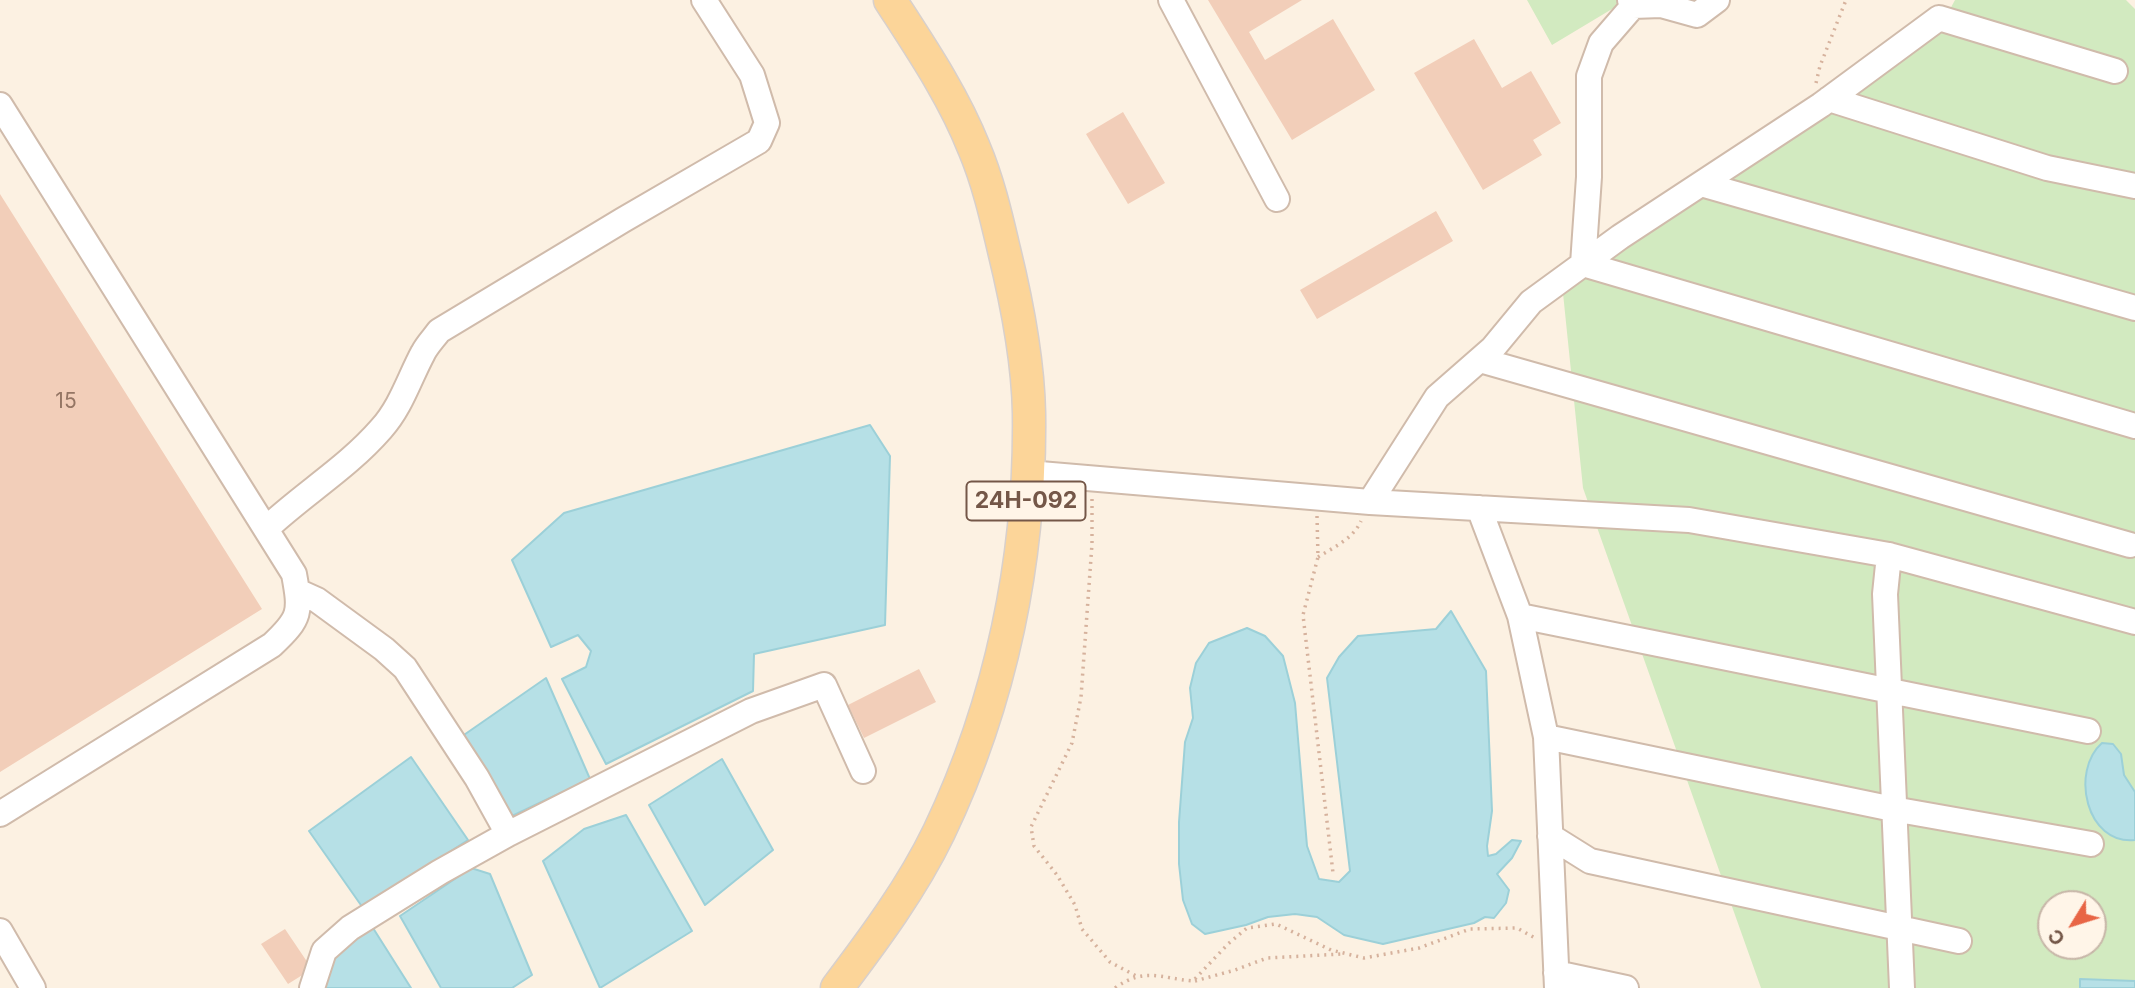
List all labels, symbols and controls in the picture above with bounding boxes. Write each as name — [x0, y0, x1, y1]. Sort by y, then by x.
house number: 15 — [55, 389, 77, 415]
road number: 24Н-092 — [967, 481, 1086, 520]
north arrow — [2037, 890, 2107, 960]
text: С — [2043, 924, 2070, 950]

